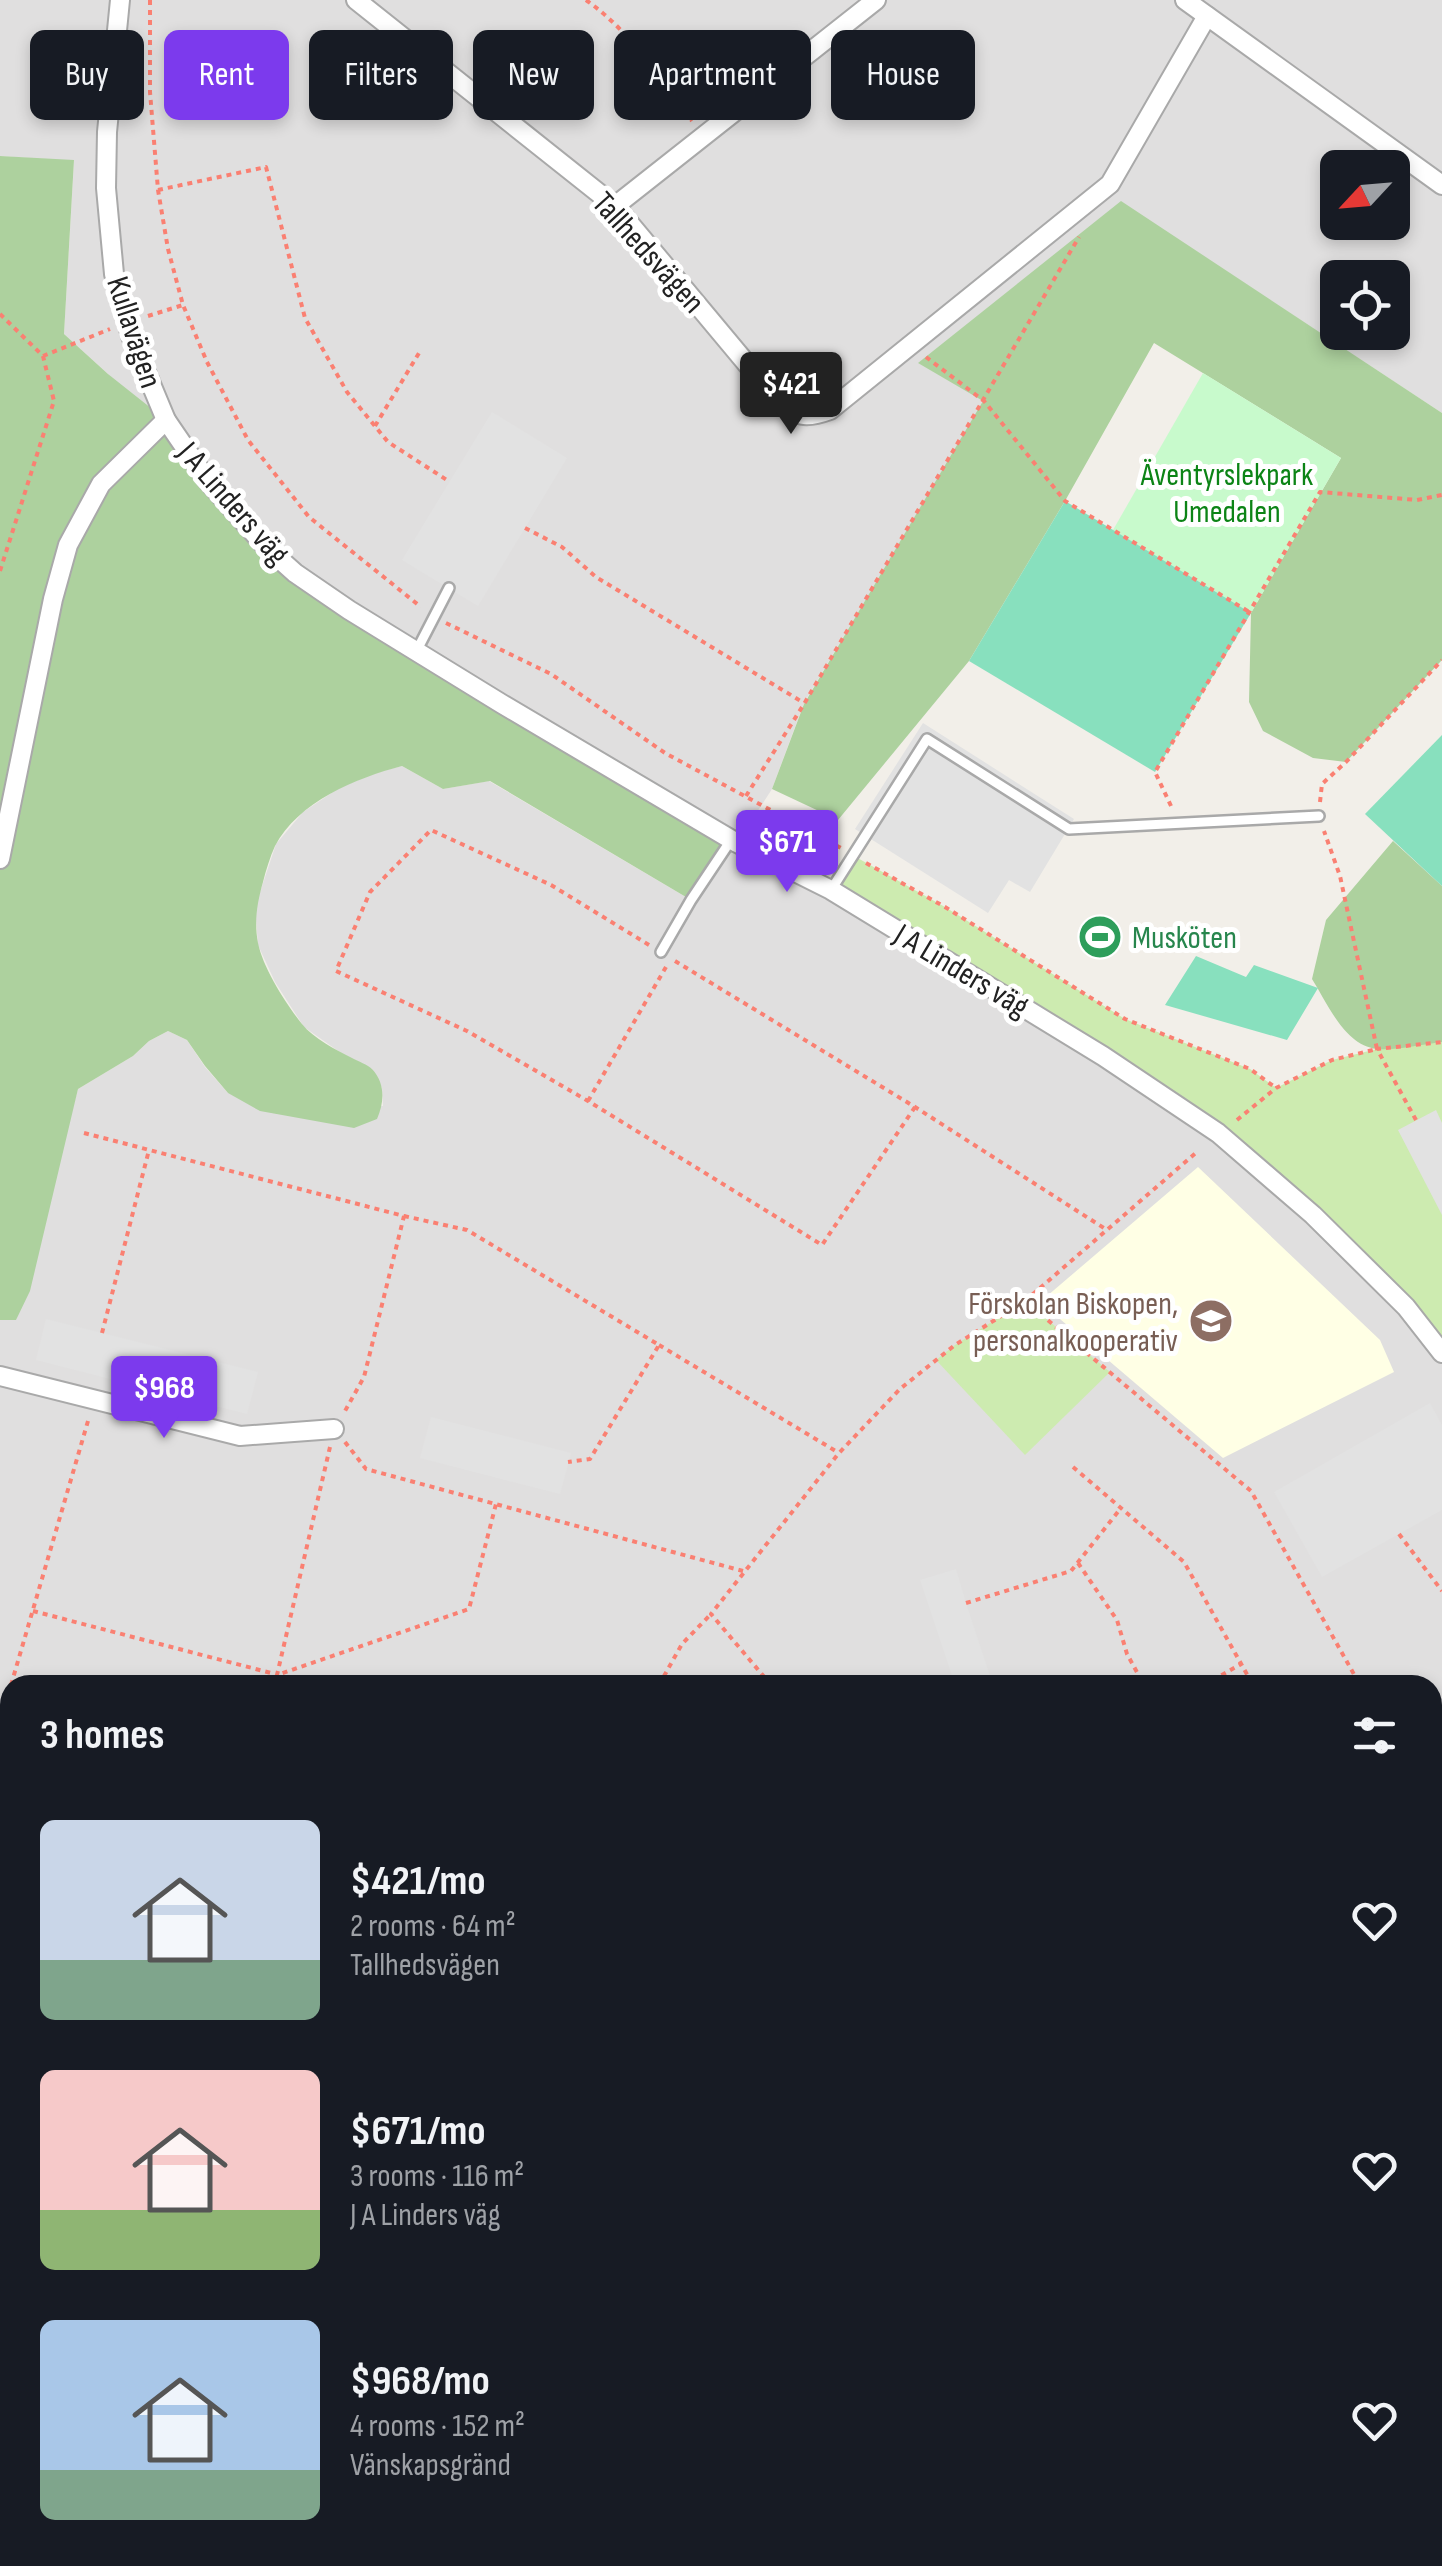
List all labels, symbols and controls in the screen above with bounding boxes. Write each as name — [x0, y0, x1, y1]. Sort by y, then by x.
chip: Buy — [30, 30, 144, 120]
chip: Rent — [164, 30, 289, 120]
chip: Filters — [309, 30, 453, 120]
chip: New — [473, 30, 594, 120]
chip: Apartment — [614, 30, 811, 120]
chip: House — [831, 30, 975, 120]
north arrow — [1320, 150, 1410, 240]
map controls — [1320, 150, 1410, 350]
street label: Tallhedsvägen — [583, 184, 713, 322]
button: locate — [1320, 260, 1410, 350]
street label: Kullavägen — [97, 272, 170, 393]
pin: $421 — [732, 352, 850, 437]
text: $421 — [762, 365, 820, 404]
street label: J A Linders väg — [168, 434, 297, 574]
park label: Äventyrslekpark Umedalen — [1140, 456, 1313, 532]
pin: $671 — [728, 810, 846, 895]
text: $671 — [758, 823, 816, 862]
sports icon: Musköten — [1077, 914, 1123, 960]
street label: J A Linders väg — [886, 915, 1036, 1027]
place label: Musköten — [1132, 919, 1237, 958]
place label: Förskolan Biskopen, personalkooperativ — [968, 1285, 1178, 1361]
school or university icon: Förskolan Biskopen, personalkooperativ — [1188, 1298, 1234, 1344]
pin: $968 — [105, 1356, 223, 1441]
text: $968 — [133, 1369, 195, 1408]
icon: filters — [1347, 1708, 1402, 1763]
text: 3 homes — [40, 1710, 164, 1761]
text: $421/mo — [350, 1856, 486, 1907]
icon: home — [120, 1860, 240, 1980]
icon: heart — [1347, 1893, 1402, 1948]
text: 2 rooms · 64 m² — [350, 1907, 516, 1946]
text: Tallhedsvägen — [350, 1946, 500, 1985]
text: $671/mo — [350, 2106, 486, 2157]
icon: home — [120, 2110, 240, 2230]
icon: heart — [1347, 2143, 1402, 2198]
text: 3 rooms · 116 m² — [350, 2157, 524, 2196]
text: J A Linders väg — [350, 2196, 500, 2235]
text: $968/mo — [350, 2356, 490, 2407]
icon: home — [120, 2360, 240, 2480]
icon: heart — [1347, 2393, 1402, 2448]
text: 4 rooms · 152 m² — [350, 2407, 525, 2446]
text: Vänskapsgränd — [350, 2446, 511, 2485]

